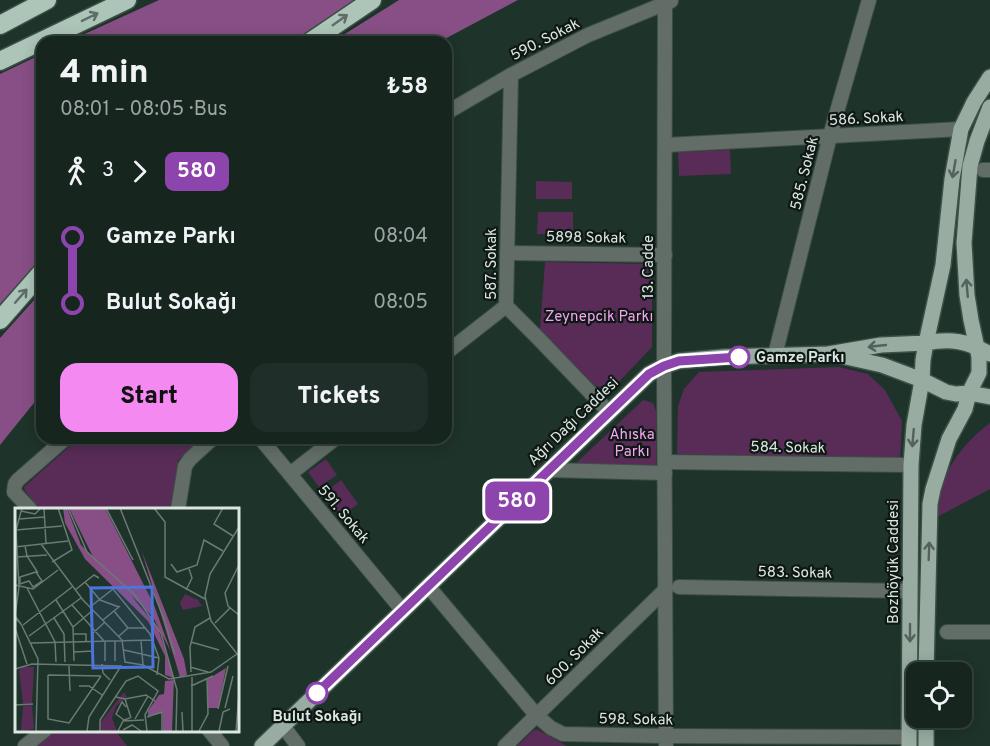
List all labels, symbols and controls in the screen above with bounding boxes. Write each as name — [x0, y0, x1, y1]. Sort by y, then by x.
one-way arrow — [81, 11, 99, 22]
one-way arrow — [332, 14, 348, 26]
street label: 590. Sokak — [508, 15, 583, 66]
text: 4 min — [60, 53, 149, 95]
text: ₺58 — [386, 74, 428, 101]
text: 08:01 – 08:05 · Bus — [60, 97, 227, 123]
street label: 586. Sokak — [828, 108, 904, 131]
street label: 585. Sokak — [787, 135, 824, 212]
icon: walk — [60, 155, 93, 188]
icon: forward — [123, 155, 156, 188]
text: 3 — [102, 158, 114, 184]
text: 580 — [177, 158, 217, 185]
one-way arrow — [948, 159, 959, 178]
text: Gamze Parkı — [106, 224, 236, 251]
text: 08:04 — [373, 224, 428, 250]
street label: 587. Sokak — [483, 228, 502, 300]
street label: 5898 Sokak — [546, 228, 626, 249]
street label: 13. Cadde — [640, 235, 659, 299]
one-way arrow — [961, 279, 972, 299]
one-way arrow — [14, 289, 28, 304]
text: Bulut Sokağı — [106, 290, 237, 317]
text: 08:05 — [373, 290, 428, 316]
park label: Zeynepcik Parkı — [545, 308, 653, 327]
one-way arrow — [867, 341, 887, 352]
marker: Gamze Parkı — [728, 346, 750, 368]
place label: Gamze Parkı — [756, 349, 844, 368]
button: Start — [60, 363, 238, 432]
button: Tickets — [250, 363, 428, 432]
street label: Ağrı Dağı Caddesi — [525, 374, 623, 470]
park label: Ahıska Parkı — [609, 426, 655, 462]
one-way arrow — [908, 427, 919, 447]
street label: 584. Sokak — [750, 438, 826, 459]
street label: 591. Sokak — [313, 482, 373, 548]
line badge: 580 — [482, 482, 552, 520]
text: 580 — [497, 488, 537, 515]
street label: Bozhöyük Caddesi — [885, 500, 904, 624]
inset map — [15, 508, 238, 731]
one-way arrow — [923, 541, 934, 561]
street label: 583. Sokak — [757, 563, 833, 584]
one-way arrow — [904, 622, 916, 642]
street label: 600. Sokak — [542, 624, 609, 690]
map controls — [906, 662, 972, 728]
button: locate — [906, 662, 972, 728]
marker: Bulut Sokağı — [306, 682, 328, 704]
place label: Bulut Sokağı — [272, 708, 362, 727]
street label: 598. Sokak — [598, 710, 673, 731]

